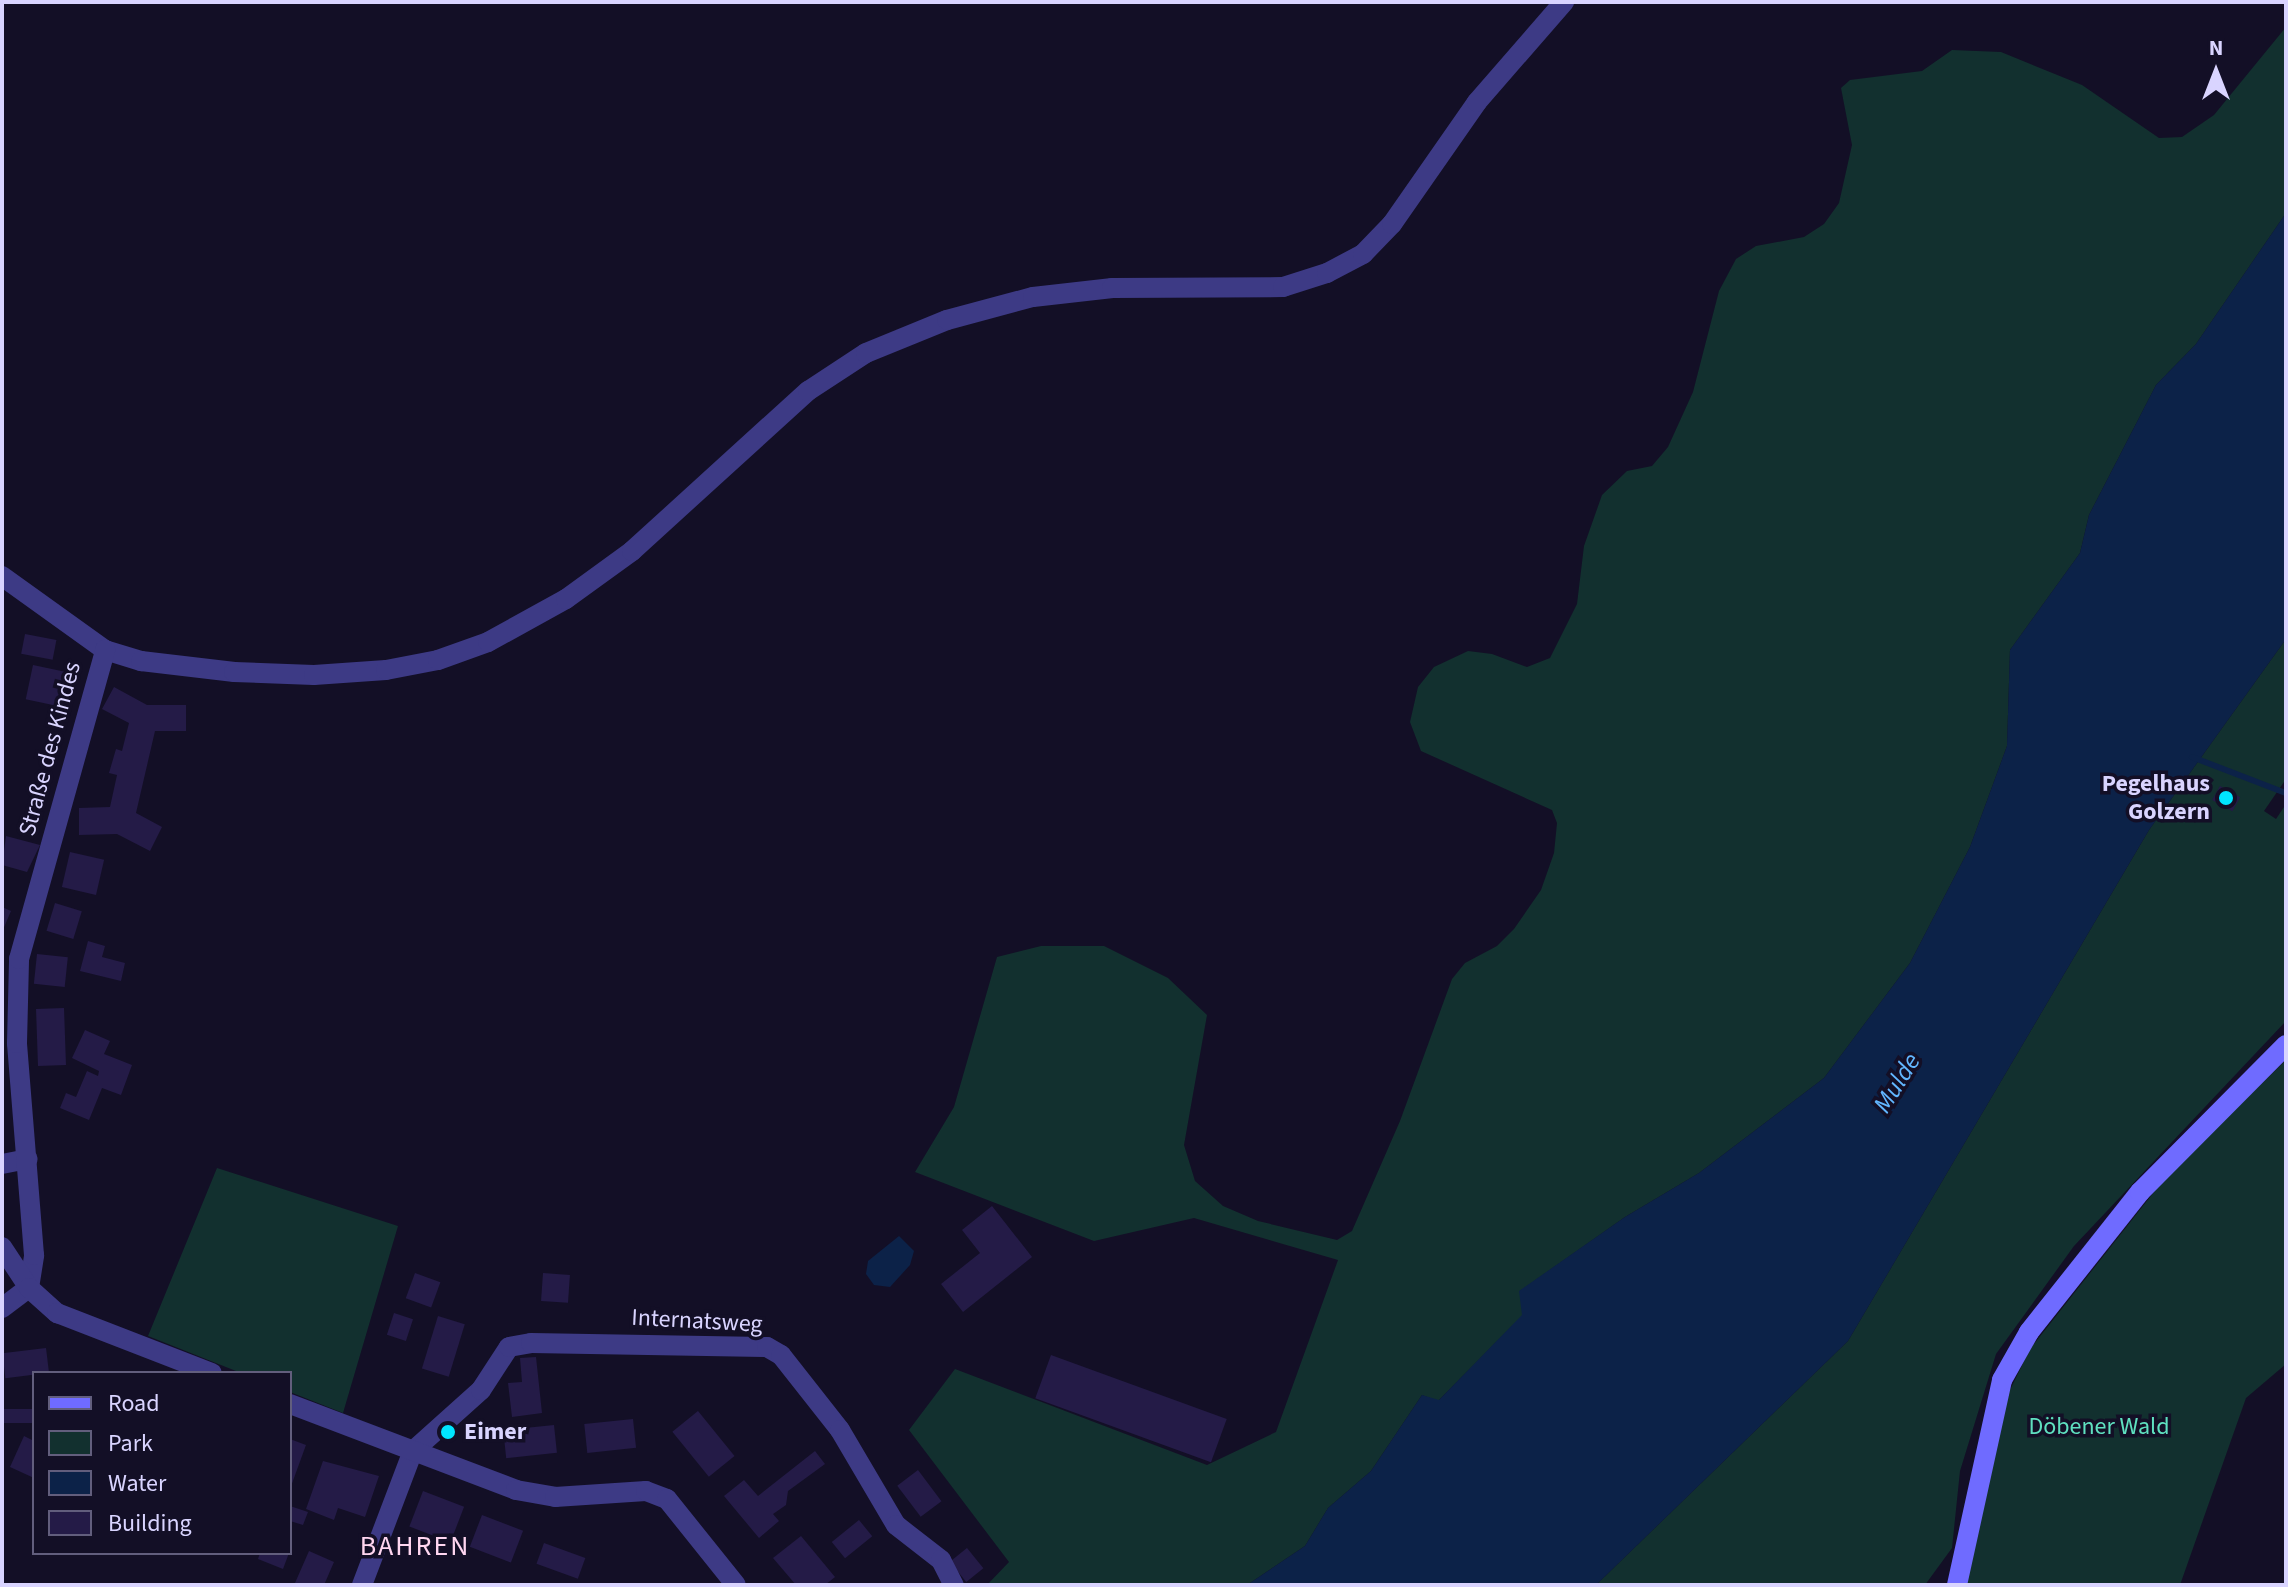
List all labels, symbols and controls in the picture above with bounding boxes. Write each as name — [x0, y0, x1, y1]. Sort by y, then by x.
north arrow — [2176, 32, 2256, 112]
text: N — [2209, 32, 2223, 64]
street label: Straße des Kindes — [13, 659, 87, 839]
place label: Pegelhaus Golzern — [2102, 770, 2210, 826]
marker: Pegelhaus Golzern — [2217, 789, 2235, 807]
water label: Mulde — [1867, 1047, 1927, 1119]
street label: Internatsweg — [631, 1303, 763, 1339]
legend — [32, 1371, 292, 1555]
text: Road — [108, 1386, 160, 1421]
park label: Döbener Wald — [2028, 1413, 2170, 1441]
place label: Eimer — [464, 1418, 526, 1446]
marker: Eimer — [439, 1423, 457, 1441]
text: Park — [108, 1426, 153, 1461]
text: Water — [108, 1466, 166, 1501]
text: Building — [108, 1506, 192, 1541]
district label: BAHREN — [360, 1529, 470, 1563]

